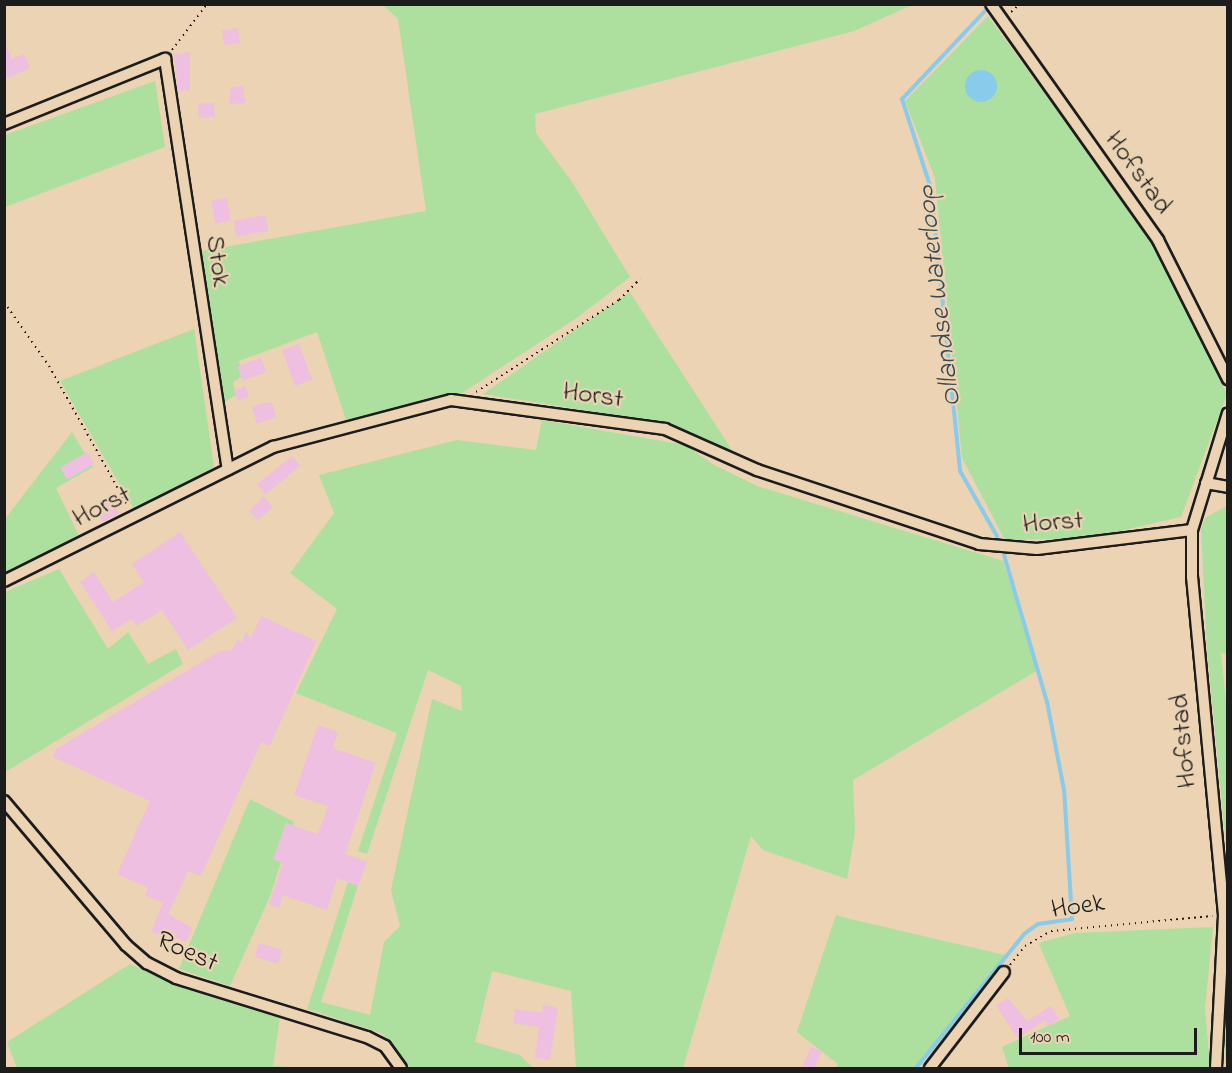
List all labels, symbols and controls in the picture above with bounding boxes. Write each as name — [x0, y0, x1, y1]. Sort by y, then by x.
street label: Hofstad — [1097, 125, 1179, 221]
water label: Ollandse Waterloop — [910, 183, 970, 409]
street label: Stok — [197, 233, 237, 289]
street label: Horst — [561, 376, 625, 416]
street label: Horst — [68, 479, 136, 535]
street label: Horst — [1021, 505, 1085, 541]
street label: Hofstad — [1164, 692, 1204, 790]
street label: Hoek — [1049, 887, 1107, 927]
street label: Roest — [151, 924, 223, 980]
scale bar — [1022, 1016, 1200, 1054]
text: 100 m — [1030, 1025, 1070, 1051]

